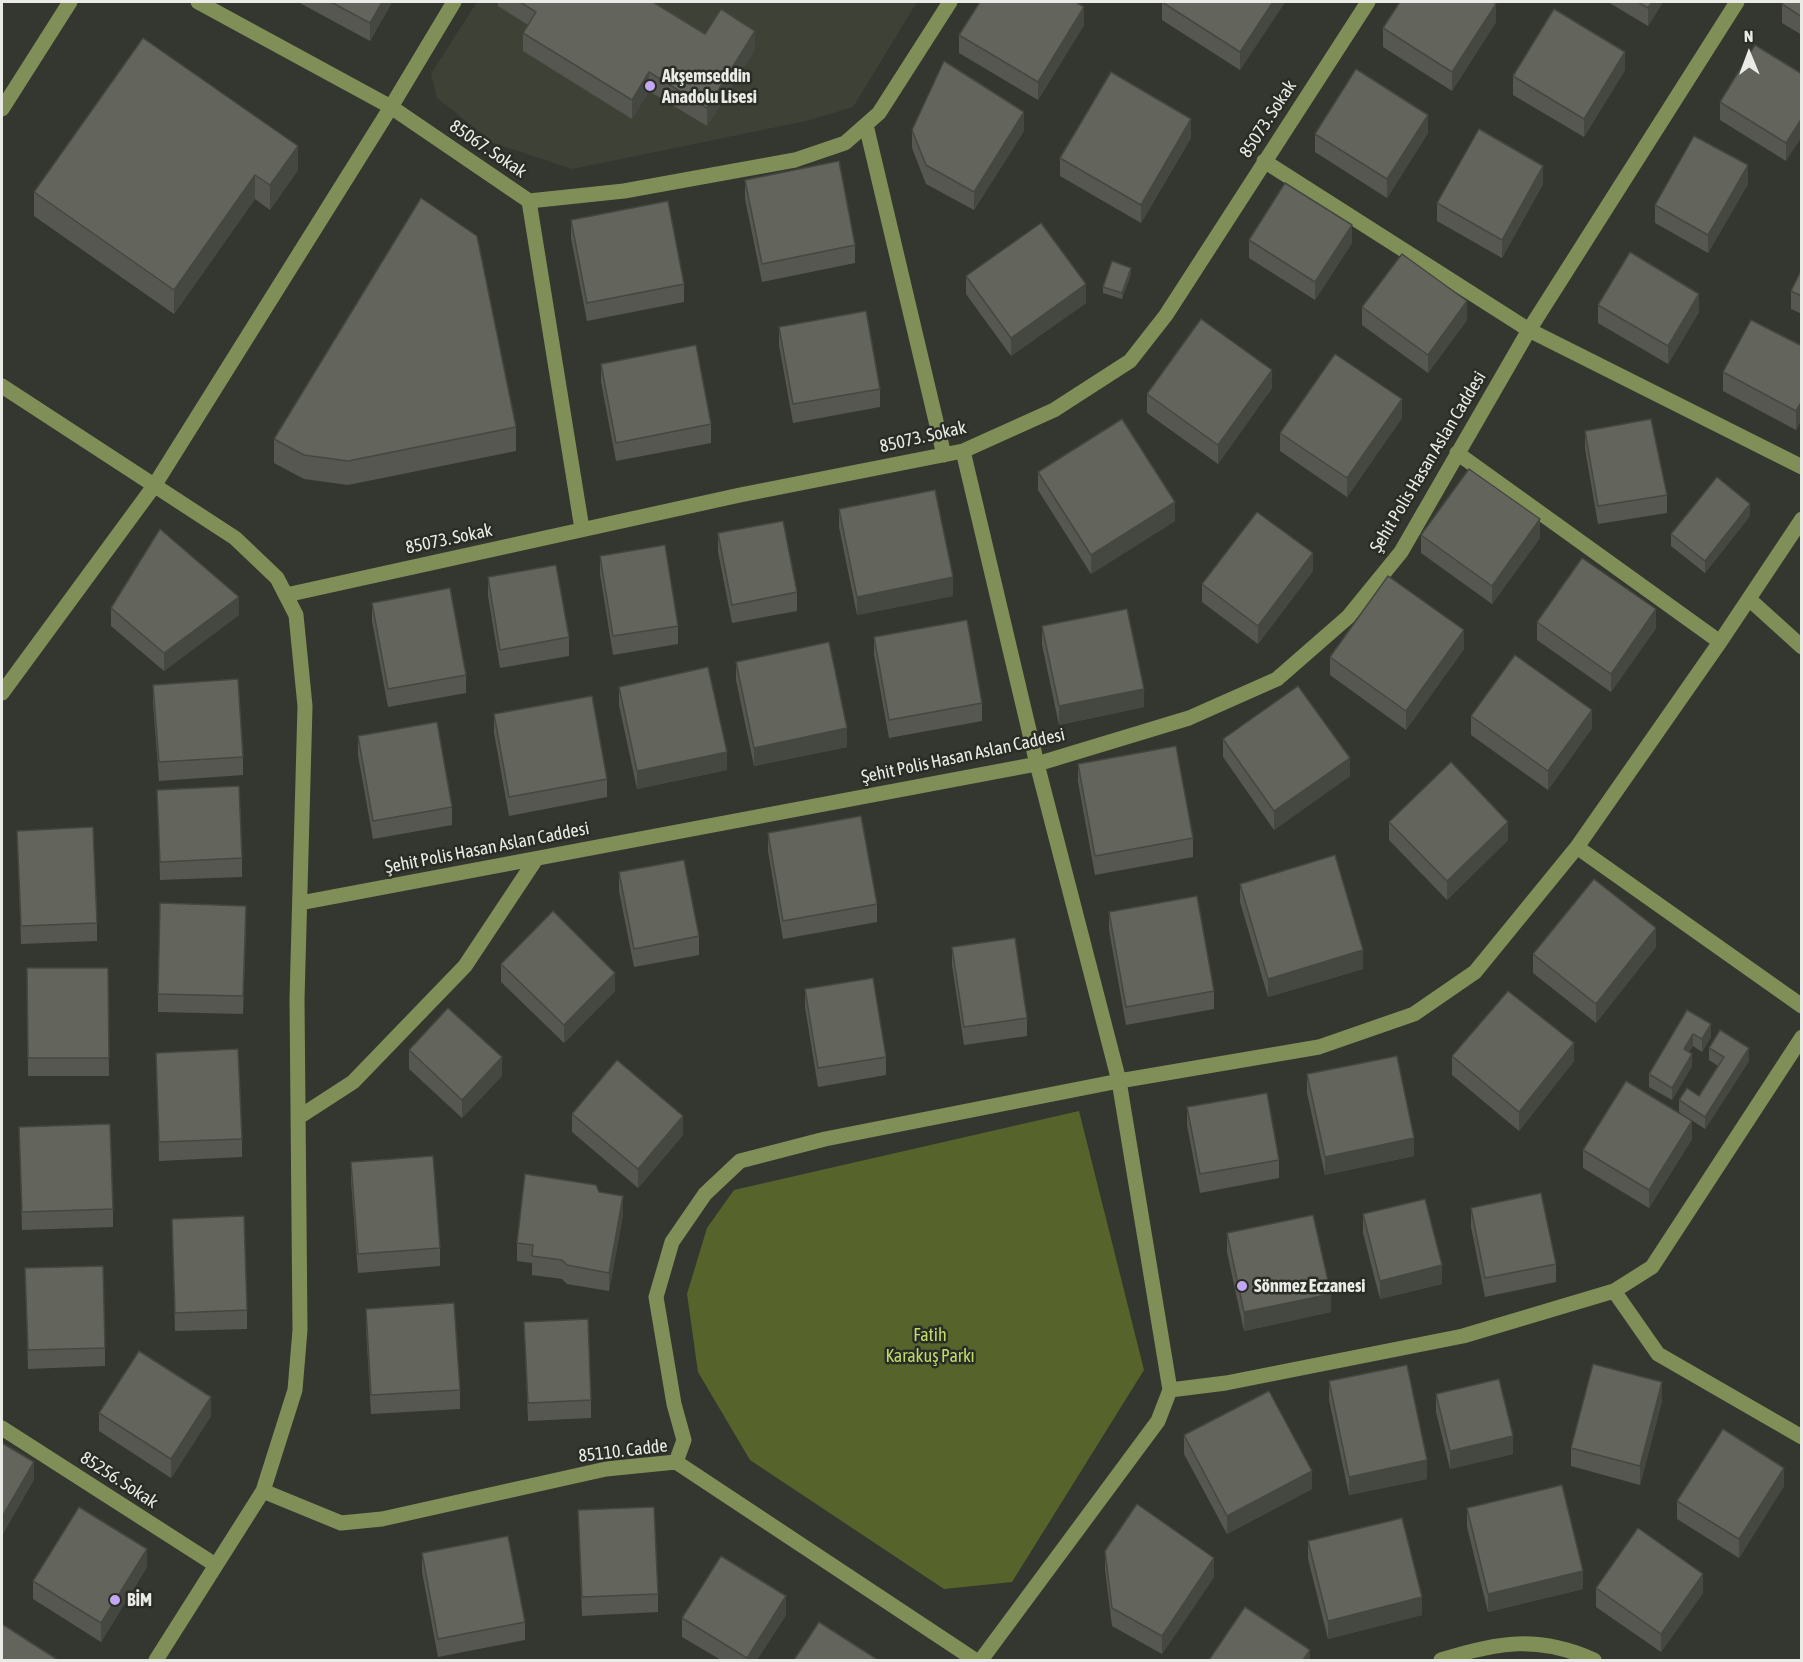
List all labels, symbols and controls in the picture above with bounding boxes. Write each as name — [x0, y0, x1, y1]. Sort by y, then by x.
north arrow — [1719, 24, 1779, 84]
text: N — [1744, 27, 1754, 45]
place label: Akşemseddin Anadolu Lisesi — [662, 65, 757, 107]
street label: 85073. Sokak — [1235, 76, 1301, 162]
marker: Akşemseddin Anadolu Lisesi — [643, 79, 657, 93]
street label: 85067. Sokak — [445, 115, 531, 183]
street label: Şehit Polis Hasan Aslan Caddesi — [1365, 367, 1491, 557]
street label: 85073. Sokak — [878, 417, 968, 457]
street label: 85073. Sokak — [404, 519, 494, 559]
street label: Şehit Polis Hasan Aslan Caddesi — [859, 724, 1067, 788]
street label: Şehit Polis Hasan Aslan Caddesi — [383, 818, 591, 878]
place label: Sönmez Eczanesi — [1254, 1275, 1365, 1297]
marker: Sönmez Eczanesi — [1235, 1279, 1249, 1293]
park label: Fatih Karakuş Parkı — [885, 1324, 975, 1366]
street label: 85110. Cadde — [577, 1435, 669, 1467]
street label: 85256. Sokak — [76, 1447, 162, 1513]
place label: BİM — [127, 1589, 152, 1611]
marker: BİM — [108, 1593, 122, 1607]

